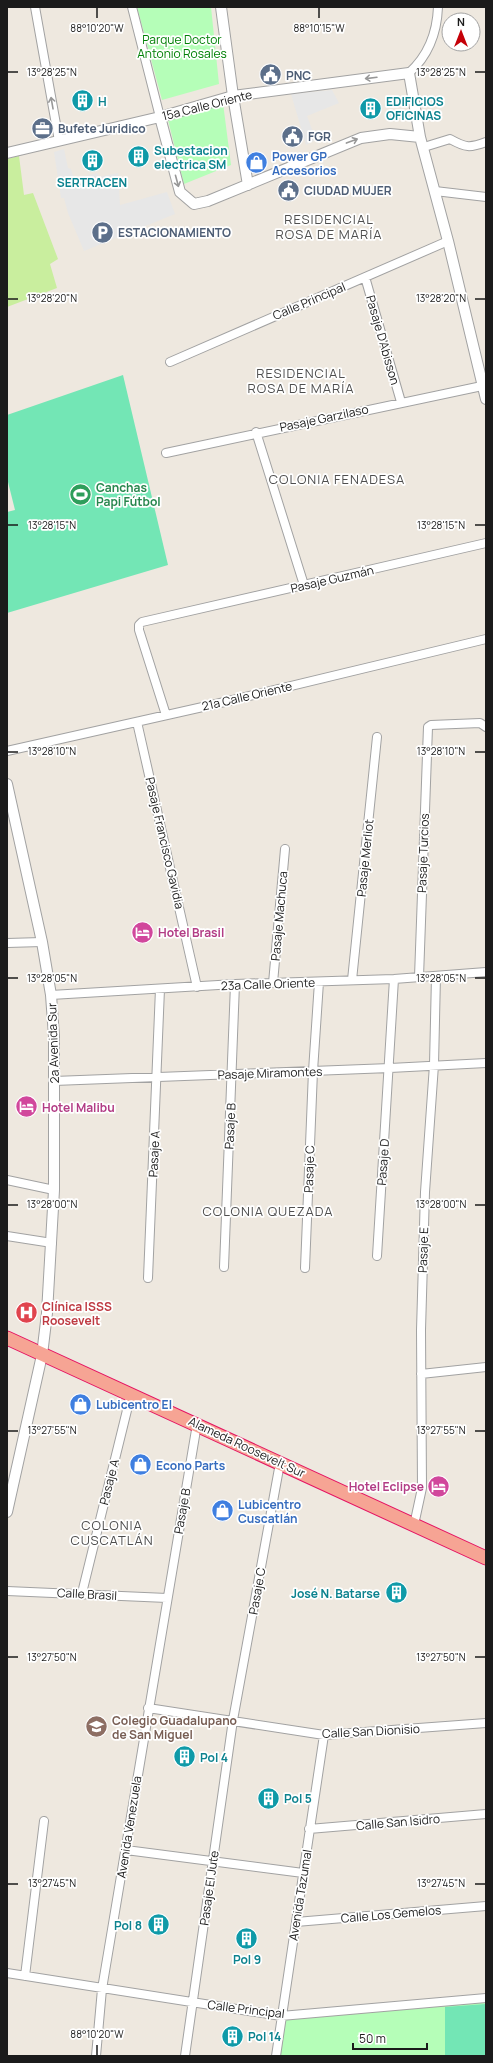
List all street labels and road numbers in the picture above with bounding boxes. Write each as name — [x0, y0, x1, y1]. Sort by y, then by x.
street label: 15a Calle Oriente — [160, 86, 254, 124]
street label: Calle Principal — [270, 278, 348, 324]
street label: Pasaje D'Abisson — [362, 293, 404, 387]
street label: Pasaje Garzilaso — [278, 400, 370, 436]
street label: Pasaje Guzmán — [289, 561, 375, 597]
street label: 21a Calle Oriente — [200, 677, 294, 715]
street label: Pasaje Francisco Gavidia — [142, 775, 188, 911]
street label: Pasaje Turcios — [413, 813, 433, 893]
street label: Pasaje Merliot — [352, 818, 378, 898]
street label: Pasaje Machuca — [267, 870, 291, 962]
street label: 23a Calle Oriente — [221, 974, 315, 994]
street label: 2a Avenida Sur — [43, 1002, 63, 1084]
street label: Pasaje Miramontes — [217, 1063, 323, 1083]
street label: Pasaje B — [220, 1102, 240, 1150]
street label: Pasaje A — [144, 1130, 164, 1178]
street label: Pasaje D — [373, 1138, 393, 1186]
street label: Pasaje C — [300, 1145, 318, 1193]
street label: Pasaje E — [414, 1227, 432, 1273]
street label: Alameda Roosevelt Sur — [186, 1412, 309, 1482]
street label: Pasaje A — [95, 1457, 123, 1507]
street label: Pasaje B — [170, 1487, 194, 1535]
street label: Pasaje C — [244, 1566, 270, 1616]
street label: Calle Brasil — [56, 1584, 118, 1604]
street label: Calle San Dionisio — [322, 1720, 420, 1742]
street label: Avenida Venezuela — [113, 1775, 145, 1879]
street label: Calle San Isidro — [355, 1810, 441, 1834]
street label: Avenida Tazumal — [284, 1848, 316, 1942]
street label: Pasaje El Jute — [195, 1850, 223, 1926]
street label: Calle Los Gemelos — [340, 1901, 442, 1927]
street label: Calle Principal — [206, 1996, 286, 2022]

